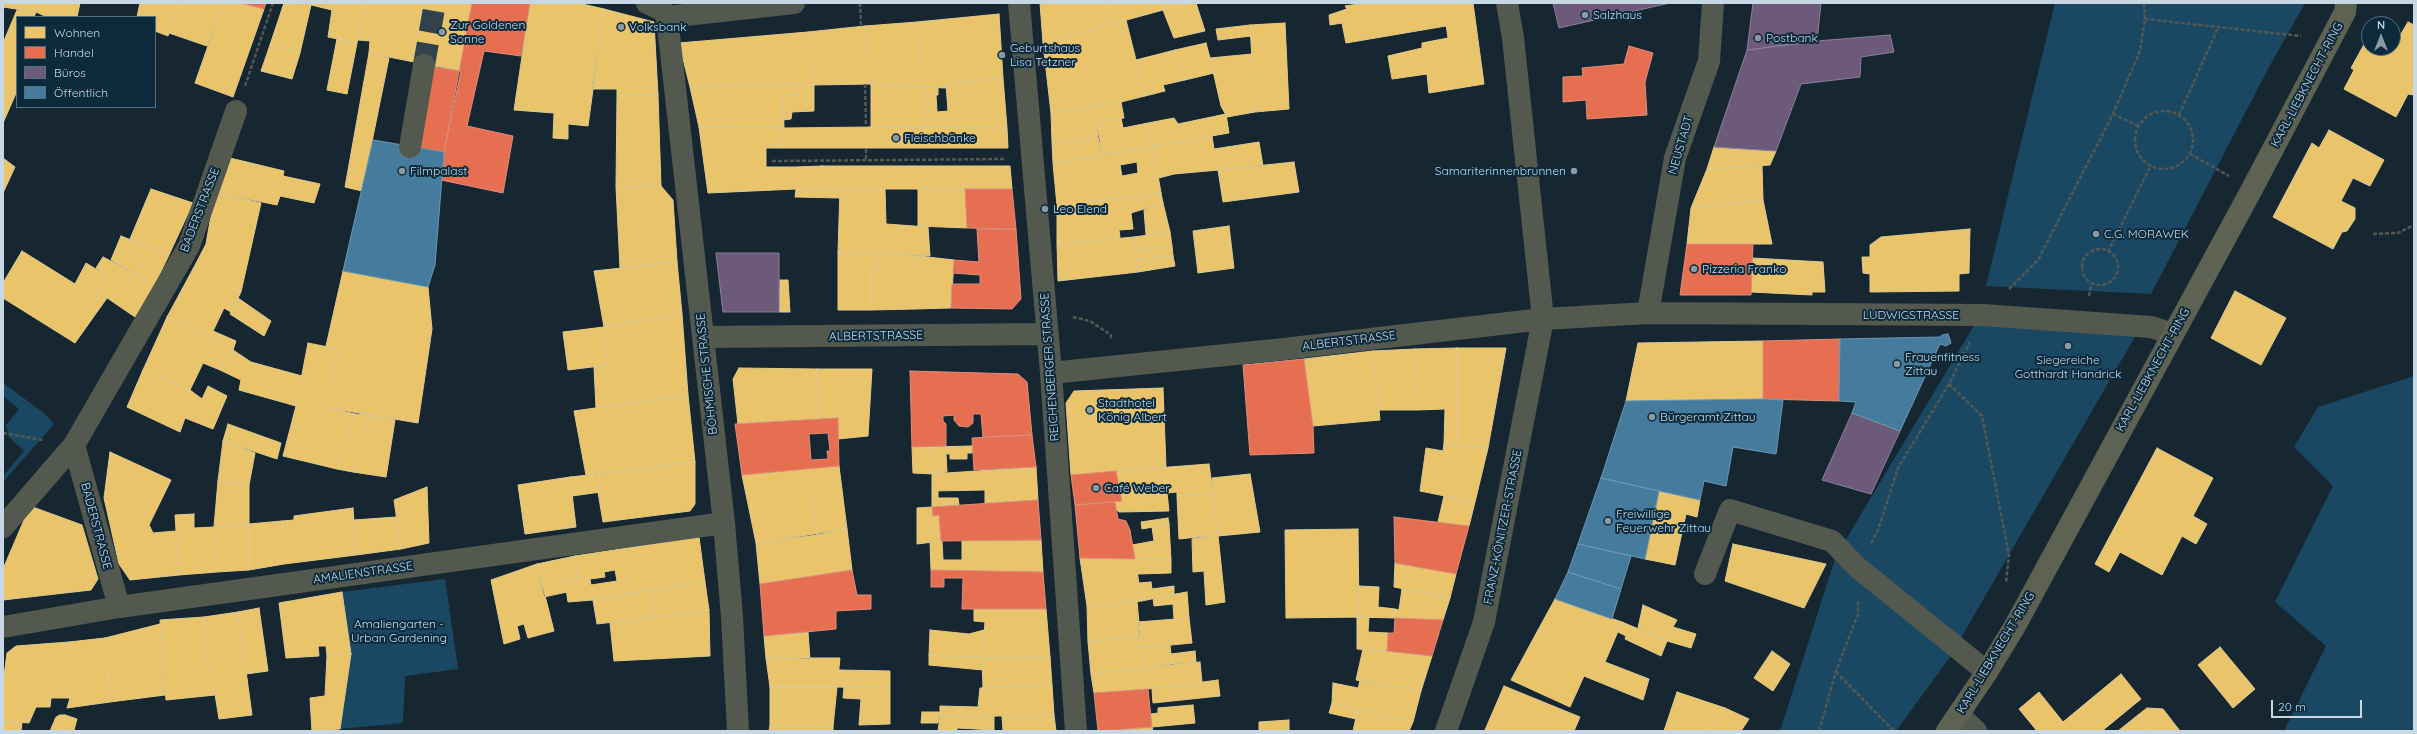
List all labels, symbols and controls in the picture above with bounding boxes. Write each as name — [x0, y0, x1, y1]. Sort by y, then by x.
place label: Salzhaus — [1593, 8, 1642, 22]
marker: Salzhaus — [1580, 10, 1590, 20]
legend — [16, 16, 156, 108]
north arrow — [2361, 16, 2401, 56]
place label: Zur Goldenen Sonne — [450, 18, 525, 46]
text: N — [2377, 18, 2385, 32]
place label: Volksbank — [629, 20, 687, 34]
street label: KARL-LIEBKNECHT-RING — [2268, 20, 2346, 150]
marker: Volksbank — [616, 22, 626, 32]
text: Wohnen — [54, 25, 100, 40]
marker: Zur Goldenen Sonne — [437, 27, 447, 37]
place label: Postbank — [1766, 31, 1818, 45]
marker: Postbank — [1753, 33, 1763, 43]
place label: Geburtshaus Lisa Tetzner — [1010, 41, 1080, 69]
text: Handel — [54, 45, 94, 60]
marker: Geburtshaus Lisa Tetzner — [997, 50, 1007, 60]
text: Büros — [54, 65, 86, 80]
text: Öffentlich — [54, 85, 108, 100]
street label: NEUSTADT — [1666, 114, 1696, 176]
place label: Fleischbänke — [904, 131, 976, 145]
marker: Fleischbänke — [891, 133, 901, 143]
place label: Filmpalast — [410, 164, 467, 178]
place label: Samariterinnenbrunnen — [1435, 164, 1566, 178]
street label: BADERSTRASSE — [177, 166, 223, 254]
marker: Filmpalast — [397, 166, 407, 176]
marker: Samariterinnenbrunnen — [1569, 166, 1579, 176]
place label: Leo Elend — [1053, 202, 1107, 216]
marker: Leo Elend — [1040, 204, 1050, 214]
place label: C.G. MORAWEK — [2104, 227, 2189, 241]
marker: C.G. MORAWEK — [2091, 229, 2101, 239]
place label: Pizzeria Franko — [1702, 262, 1786, 276]
marker: Pizzeria Franko — [1689, 264, 1699, 274]
street label: REICHENBERGER STRASSE — [1038, 292, 1062, 442]
street label: KARL-LIEBKNECHT-RING — [2113, 306, 2193, 434]
street label: LUDWIGSTRASSE — [1863, 308, 1959, 322]
street label: BÖHMISCHE STRASSE — [693, 313, 721, 435]
street label: ALBERTSTRASSE — [829, 328, 923, 344]
street label: ALBERTSTRASSE — [1301, 328, 1397, 354]
marker: Siegereiche Gotthardt Handrick — [2063, 341, 2073, 351]
place label: Frauenfitness Zittau — [1905, 350, 1980, 378]
place label: Siegereiche Gotthardt Handrick — [2015, 353, 2121, 381]
marker: Frauenfitness Zittau — [1892, 359, 1902, 369]
place label: Stadthotel König Albert — [1098, 396, 1167, 424]
marker: Stadthotel König Albert — [1085, 405, 1095, 415]
place label: Bürgeramt Zittau — [1660, 410, 1756, 424]
marker: Bürgeramt Zittau — [1647, 412, 1657, 422]
street label: FRANZ-KÖNITZER-STRASSE — [1481, 448, 1525, 606]
street label: BADERSTRASSE — [78, 481, 114, 571]
place label: Café Weber — [1104, 481, 1170, 495]
marker: Café Weber — [1091, 483, 1101, 493]
place label: Freiwillige Feuerwehr Zittau — [1616, 507, 1711, 535]
marker: Freiwillige Feuerwehr Zittau — [1603, 516, 1613, 526]
street label: AMALIENSTRASSE — [312, 559, 414, 587]
street label: KARL-LIEBKNECHT-RING — [1954, 590, 2038, 716]
park label: Amaliengarten - Urban Gardening — [351, 617, 447, 645]
scale bar — [2273, 692, 2364, 718]
text: 20 m — [2278, 699, 2306, 714]

